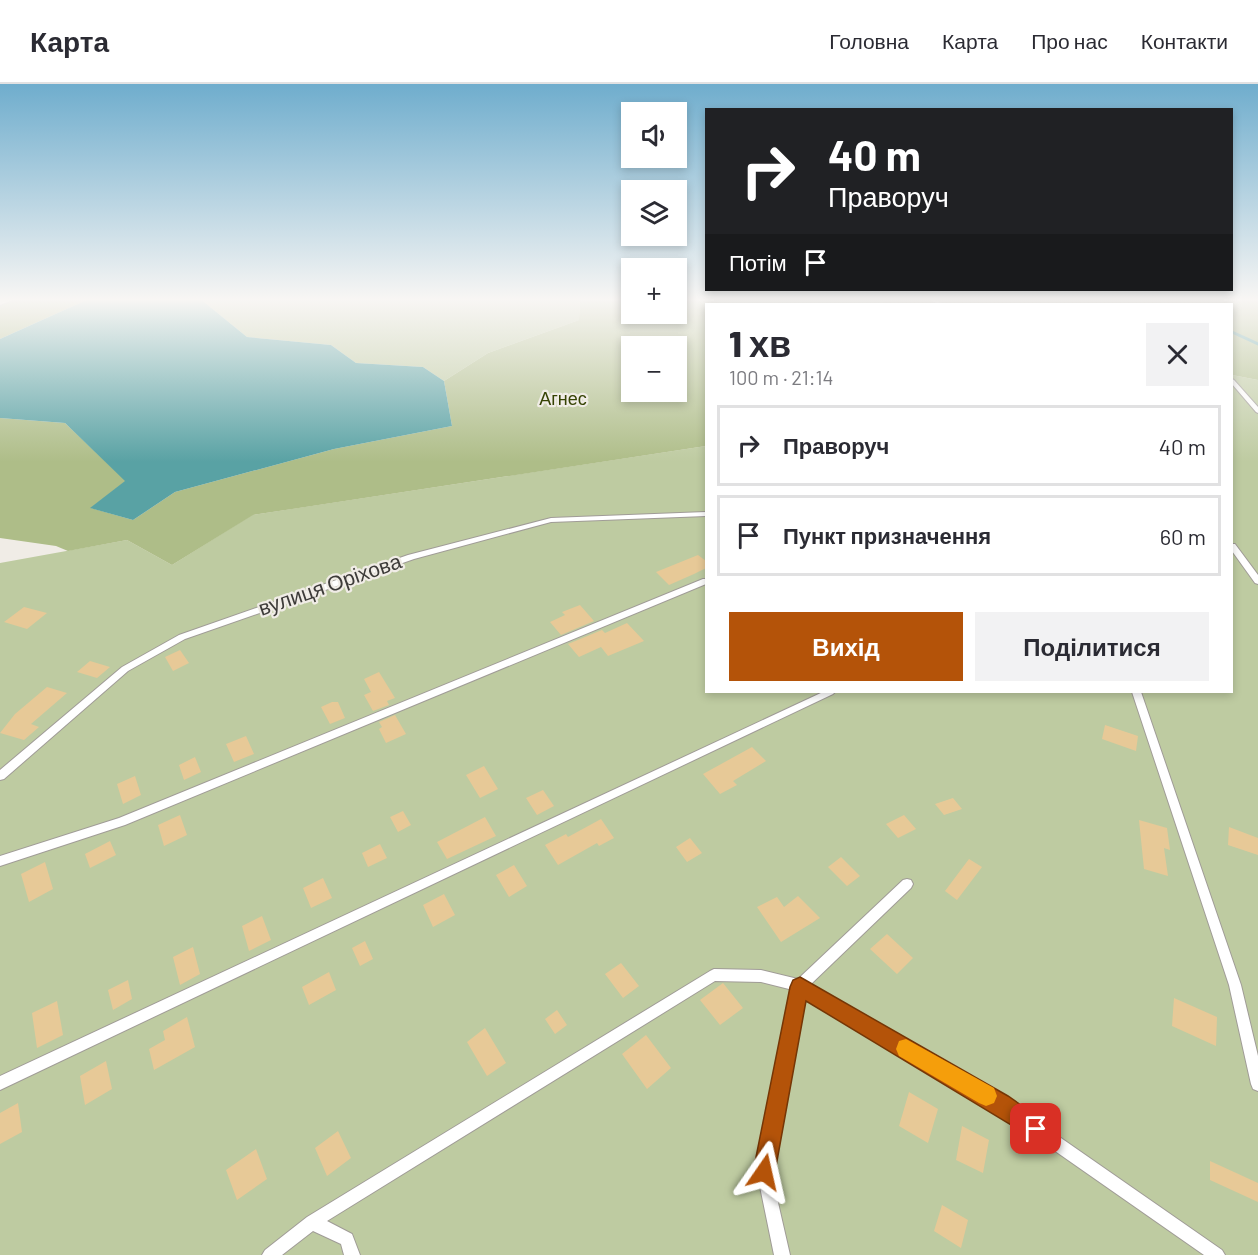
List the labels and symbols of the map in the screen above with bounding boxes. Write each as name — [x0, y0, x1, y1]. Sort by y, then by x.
park label: Агнес — [539, 387, 587, 409]
street label: вулиця Оріхова — [255, 547, 405, 620]
pin — [1010, 1103, 1061, 1154]
position arrow — [732, 1140, 796, 1204]

